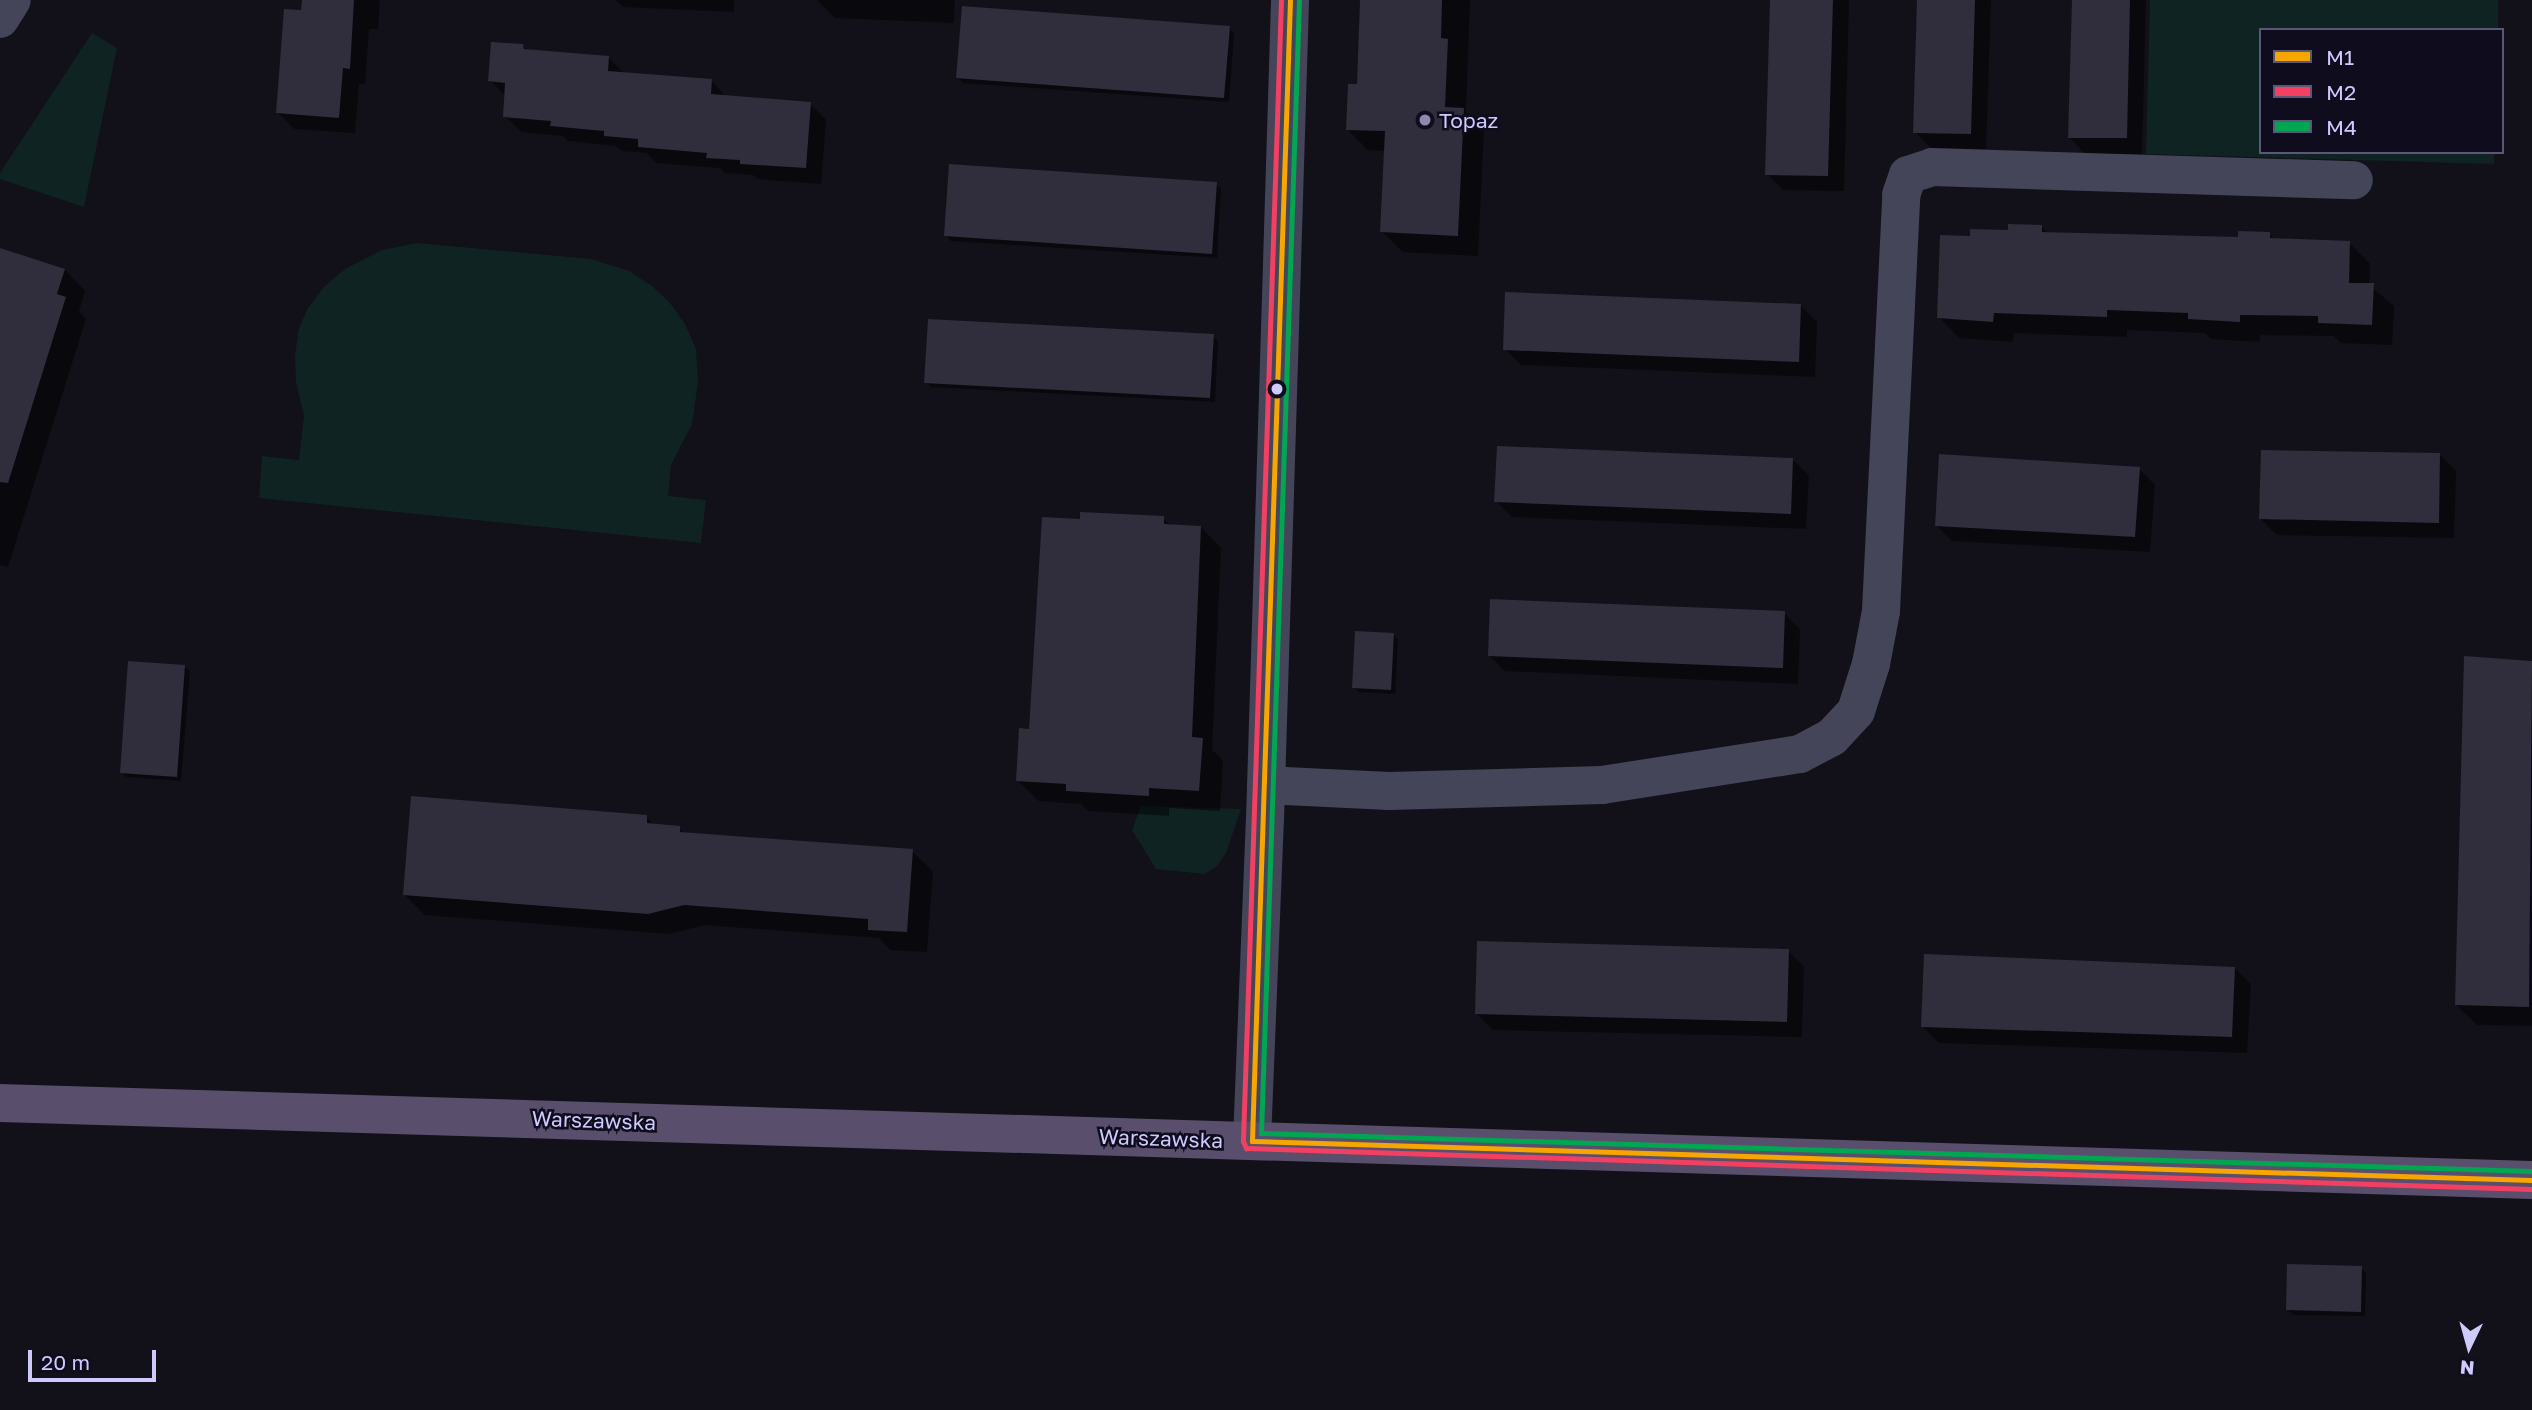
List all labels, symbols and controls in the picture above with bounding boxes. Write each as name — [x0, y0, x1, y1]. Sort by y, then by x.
legend — [2259, 28, 2504, 154]
text: M1 — [2326, 44, 2354, 70]
text: M2 — [2326, 79, 2356, 105]
place label: Topaz — [1439, 107, 1498, 133]
marker: Topaz — [1417, 112, 1433, 128]
text: M4 — [2326, 114, 2357, 140]
unlabelled marker — [1270, 382, 1284, 396]
street label: Warszawska — [531, 1105, 657, 1135]
street label: Warszawska — [1098, 1123, 1224, 1153]
north arrow — [2434, 1312, 2504, 1382]
scale bar — [32, 1336, 159, 1380]
text: 20 m — [41, 1349, 90, 1375]
text: N — [2459, 1356, 2475, 1381]

